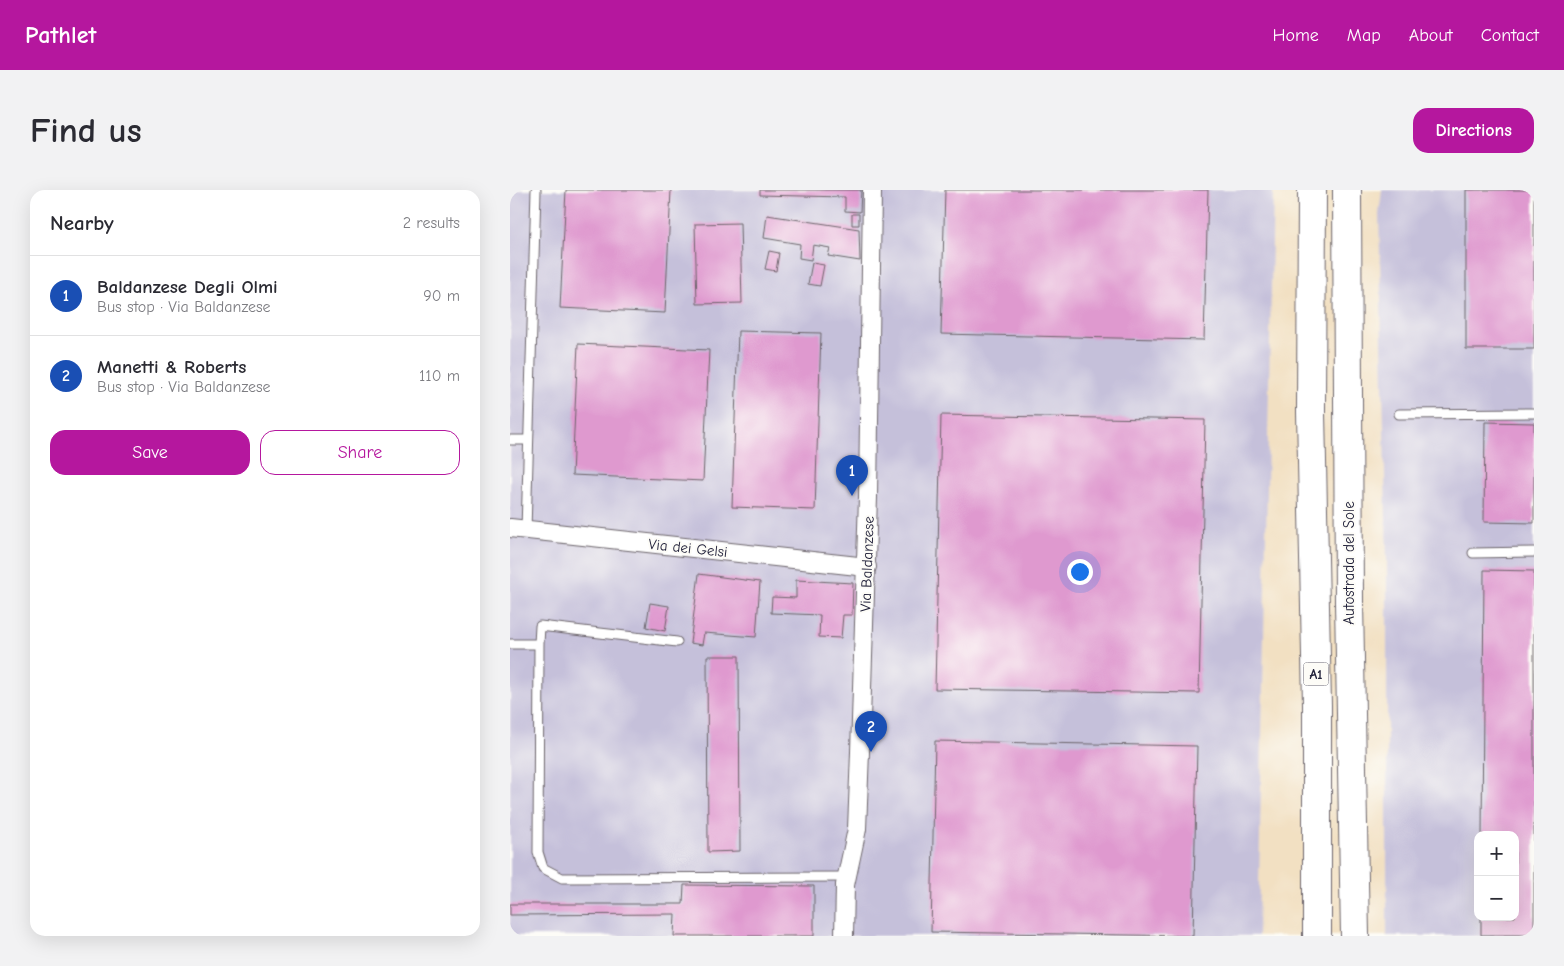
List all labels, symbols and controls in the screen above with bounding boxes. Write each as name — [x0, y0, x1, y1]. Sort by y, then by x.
text: Pathlet — [25, 21, 96, 49]
text: Home — [1272, 25, 1319, 46]
text: Map — [1347, 25, 1381, 46]
text: About — [1409, 25, 1453, 46]
text: Contact — [1481, 25, 1539, 46]
button: Directions — [1413, 108, 1534, 153]
text: Find us — [30, 110, 142, 151]
text: Nearby — [50, 211, 114, 235]
text: 2 results — [403, 214, 460, 232]
text: Baldanzese Degli Olmi — [97, 276, 278, 298]
text: 1 — [63, 287, 69, 305]
text: 90 m — [423, 287, 460, 305]
text: Bus stop · Via Baldanzese — [97, 298, 271, 316]
text: Manetti & Roberts — [97, 356, 246, 378]
text: 2 — [62, 367, 70, 385]
text: 110 m — [419, 367, 460, 385]
text: Bus stop · Via Baldanzese — [97, 378, 271, 396]
button: Save — [50, 430, 250, 475]
button: Share — [260, 430, 460, 475]
pin: 1 — [836, 455, 868, 496]
street label: Autostrada del Sole — [1340, 501, 1358, 625]
street label: Via Baldanzese — [856, 515, 878, 612]
street label: Via dei Gelsi — [648, 535, 728, 561]
your location — [1067, 559, 1093, 585]
road number: A1 — [1304, 662, 1328, 686]
pin: 2 — [855, 711, 887, 752]
map controls — [1474, 831, 1519, 921]
button: + — [1474, 831, 1519, 876]
button: − — [1474, 876, 1519, 921]

